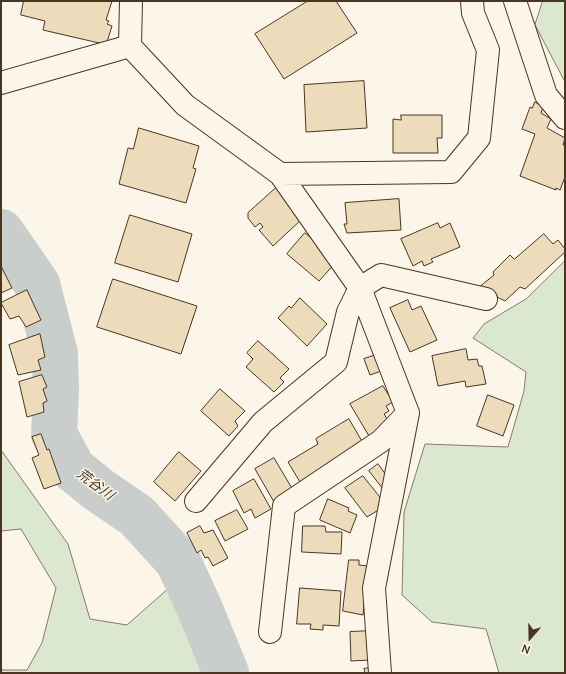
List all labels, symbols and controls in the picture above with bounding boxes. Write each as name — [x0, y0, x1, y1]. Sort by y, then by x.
water label: 荒谷川 — [73, 466, 117, 504]
north arrow — [510, 618, 550, 658]
text: N — [519, 641, 532, 658]

